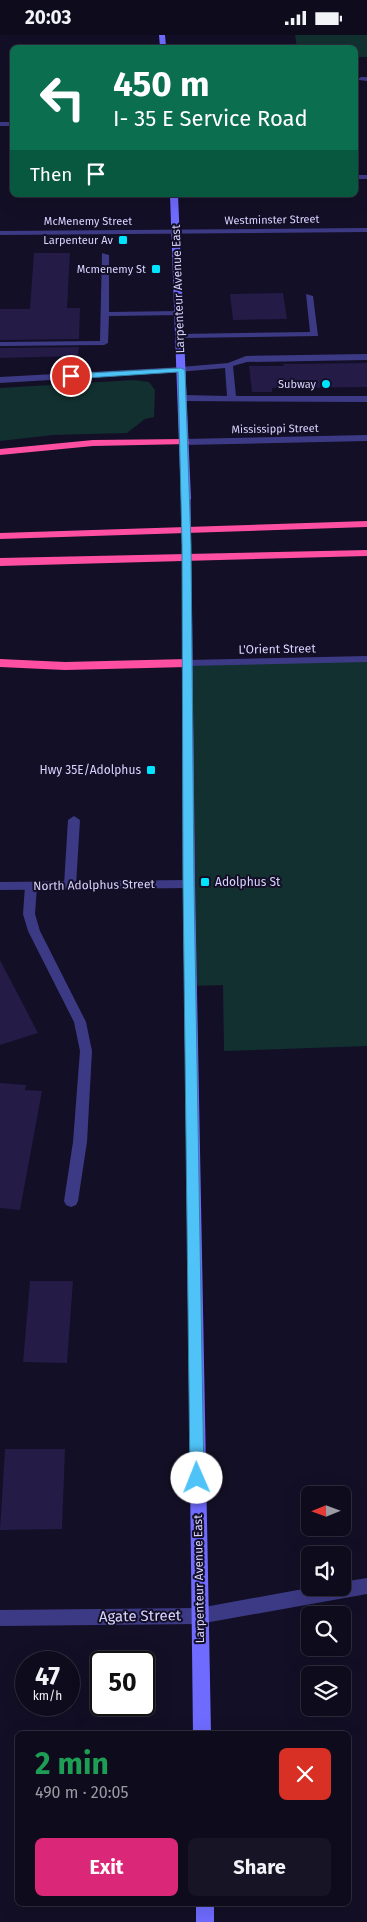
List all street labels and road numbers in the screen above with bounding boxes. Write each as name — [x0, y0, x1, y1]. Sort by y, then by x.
street label: Westminster Street — [224, 213, 320, 227]
street label: McMenemy Street — [44, 215, 132, 228]
street label: Larpenteur Avenue East — [169, 224, 187, 354]
street label: Mississippi Street — [231, 422, 319, 436]
street label: L'Orient Street — [238, 641, 316, 657]
street label: North Adolphus Street — [33, 877, 155, 893]
street label: Larpenteur Avenue East — [191, 1514, 207, 1644]
street label: Agate Street — [99, 1606, 182, 1626]

